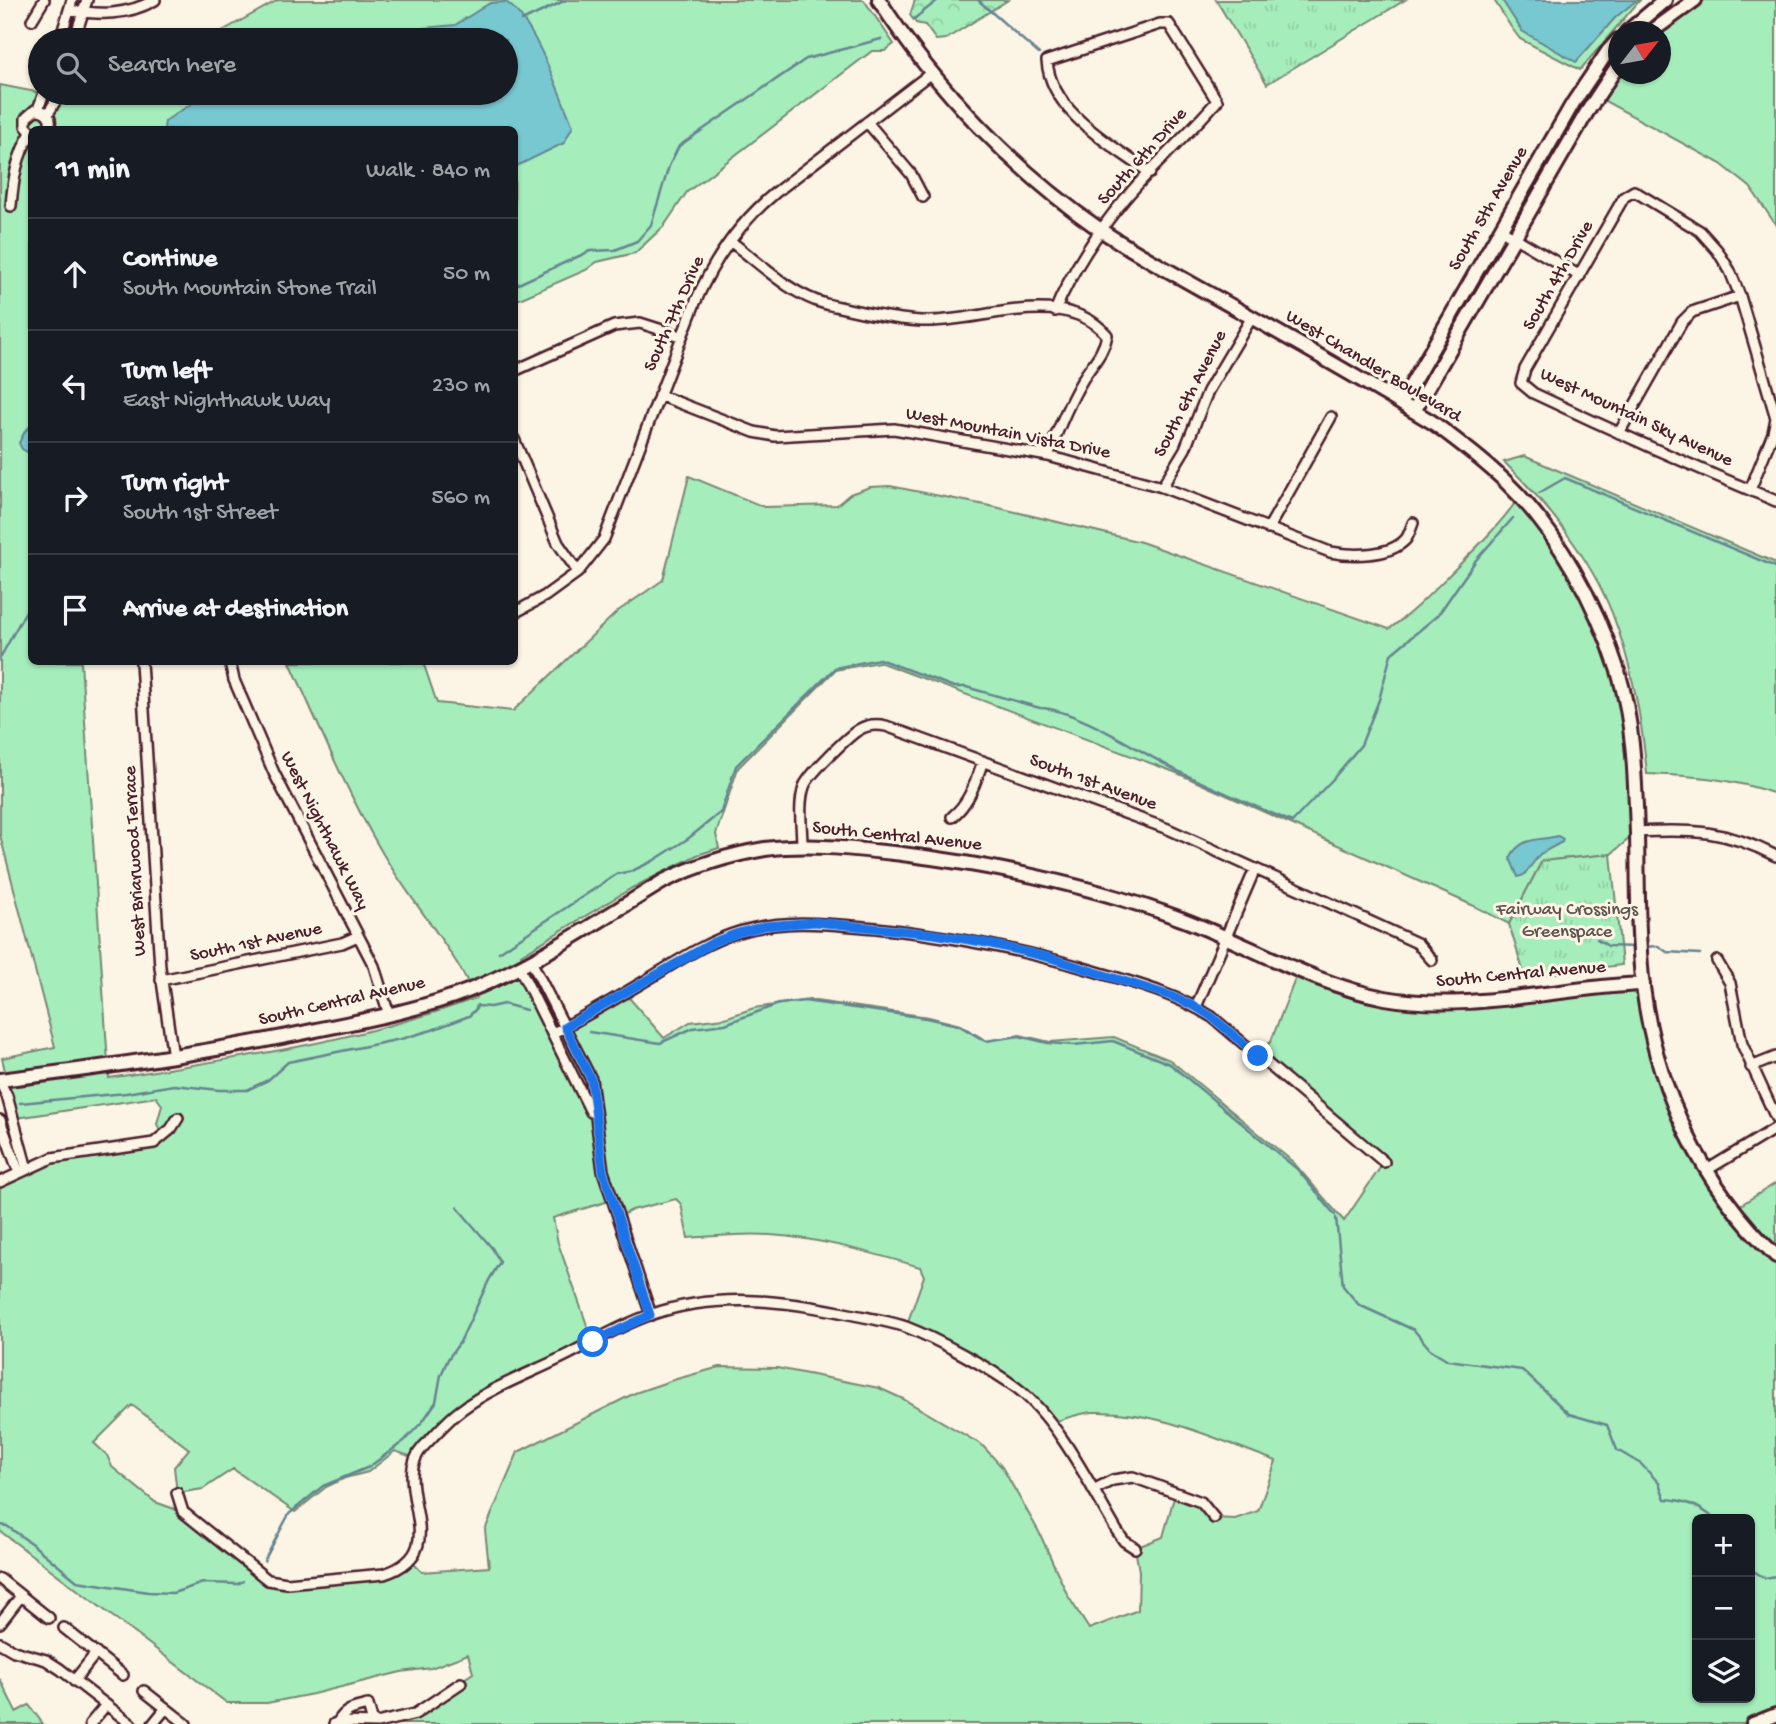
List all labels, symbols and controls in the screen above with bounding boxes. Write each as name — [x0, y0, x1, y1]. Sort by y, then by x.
north arrow — [1608, 21, 1671, 84]
search box — [28, 28, 518, 105]
icon: search — [52, 48, 90, 86]
text: Search here — [108, 51, 236, 82]
street label: South 6th Drive — [1093, 103, 1193, 211]
street label: South 5th Avenue — [1444, 143, 1534, 275]
text: 11 min — [56, 154, 129, 189]
text: Walk · 840 m — [366, 158, 490, 185]
street label: South 4th Drive — [1518, 217, 1600, 335]
text: Continue — [123, 245, 217, 276]
street label: South 7th Drive — [639, 253, 711, 375]
icon: ahead — [56, 255, 94, 293]
text: 50 m — [443, 261, 490, 288]
text: South Mountain Stone Trail — [123, 276, 377, 303]
street label: West Chandler Boulevard — [1281, 305, 1467, 430]
street label: South 6th Avenue — [1149, 327, 1233, 461]
text: Turn left — [123, 357, 211, 388]
street label: West Mountain Sky Avenue — [1536, 363, 1736, 473]
icon: left — [56, 367, 94, 405]
text: 230 m — [432, 373, 490, 400]
text: East Nighthawk Way — [123, 388, 331, 415]
street label: West Mountain Vista Drive — [904, 403, 1112, 465]
text: Turn right — [123, 469, 227, 500]
icon: right — [56, 479, 94, 517]
text: 560 m — [431, 485, 490, 512]
text: South 1st Street — [123, 500, 278, 527]
icon: arrive — [56, 591, 94, 629]
text: Arrive at destination — [123, 595, 348, 626]
street label: West Nighthawk Way — [274, 748, 374, 915]
street label: South 1st Avenue — [1026, 749, 1160, 817]
street label: West Briarwood Terrace — [120, 765, 152, 957]
street label: South Central Avenue — [811, 817, 983, 857]
park label: Fairway Crossings Greenspace — [1495, 899, 1639, 944]
street label: South 1st Avenue — [188, 918, 324, 968]
street label: South Central Avenue — [1435, 956, 1607, 994]
street label: South Central Avenue — [257, 972, 428, 1032]
route end — [1242, 1040, 1273, 1071]
route start — [577, 1326, 608, 1357]
map controls — [1692, 1514, 1755, 1703]
button: + — [1692, 1514, 1755, 1577]
button: − — [1692, 1577, 1755, 1640]
button: layers — [1692, 1640, 1755, 1703]

